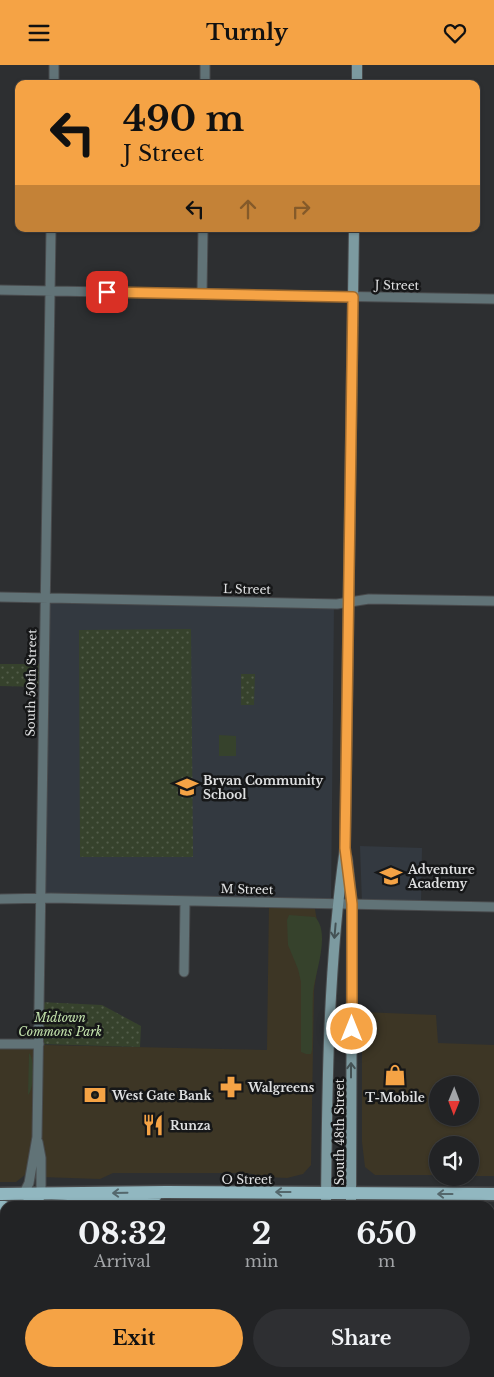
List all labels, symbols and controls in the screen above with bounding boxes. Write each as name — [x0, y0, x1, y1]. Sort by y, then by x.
icon: menu — [25, 19, 53, 47]
text: Turnly — [206, 19, 288, 46]
icon: heart — [441, 19, 469, 47]
text: 490 m — [123, 97, 244, 140]
icon: left — [40, 100, 105, 165]
text: J Street — [123, 140, 204, 167]
icon: left — [181, 195, 209, 223]
icon: ahead — [234, 195, 262, 223]
icon: right — [287, 195, 315, 223]
pin — [86, 271, 128, 313]
street label: J Street — [373, 277, 420, 293]
icon: arrive — [93, 278, 121, 306]
street label: L Street — [223, 581, 272, 597]
street label: South 50th Street — [23, 629, 39, 737]
place label: Bryan Community School — [203, 773, 323, 802]
school or university icon: Bryan Community School — [174, 774, 200, 800]
place label: Adventure Academy — [407, 862, 475, 891]
school or university icon: Adventure Academy — [378, 863, 404, 889]
street label: M Street — [221, 881, 274, 897]
one-way arrow — [330, 923, 340, 939]
position arrow — [325, 1002, 377, 1054]
park label: Midtown Commons Park — [18, 1010, 102, 1039]
one-way arrow — [346, 1062, 356, 1078]
shop icon: T-Mobile — [382, 1062, 408, 1088]
pharmacy icon: Walgreens — [218, 1074, 244, 1100]
north arrow — [429, 1076, 479, 1126]
map controls — [429, 1076, 479, 1186]
street label: South 48th Street — [332, 1078, 347, 1185]
place label: Walgreens — [247, 1080, 315, 1095]
bank icon: West Gate Bank — [82, 1082, 108, 1108]
place label: West Gate Bank — [111, 1088, 213, 1103]
place label: T-Mobile — [365, 1090, 425, 1105]
restaurant icon: Runza — [140, 1112, 166, 1138]
place label: Runza — [170, 1118, 211, 1133]
button: sound — [429, 1136, 479, 1186]
street label: O Street — [222, 1172, 273, 1187]
one-way arrow — [275, 1187, 292, 1197]
one-way arrow — [113, 1188, 129, 1197]
one-way arrow — [438, 1189, 454, 1199]
text: 08:32 — [78, 1215, 167, 1252]
text: 2 — [252, 1215, 271, 1252]
text: 650 — [356, 1215, 417, 1252]
text: Arrival — [94, 1251, 151, 1271]
text: min — [245, 1251, 278, 1271]
text: m — [378, 1251, 395, 1271]
button: Exit — [25, 1309, 243, 1367]
button: Share — [253, 1309, 470, 1367]

